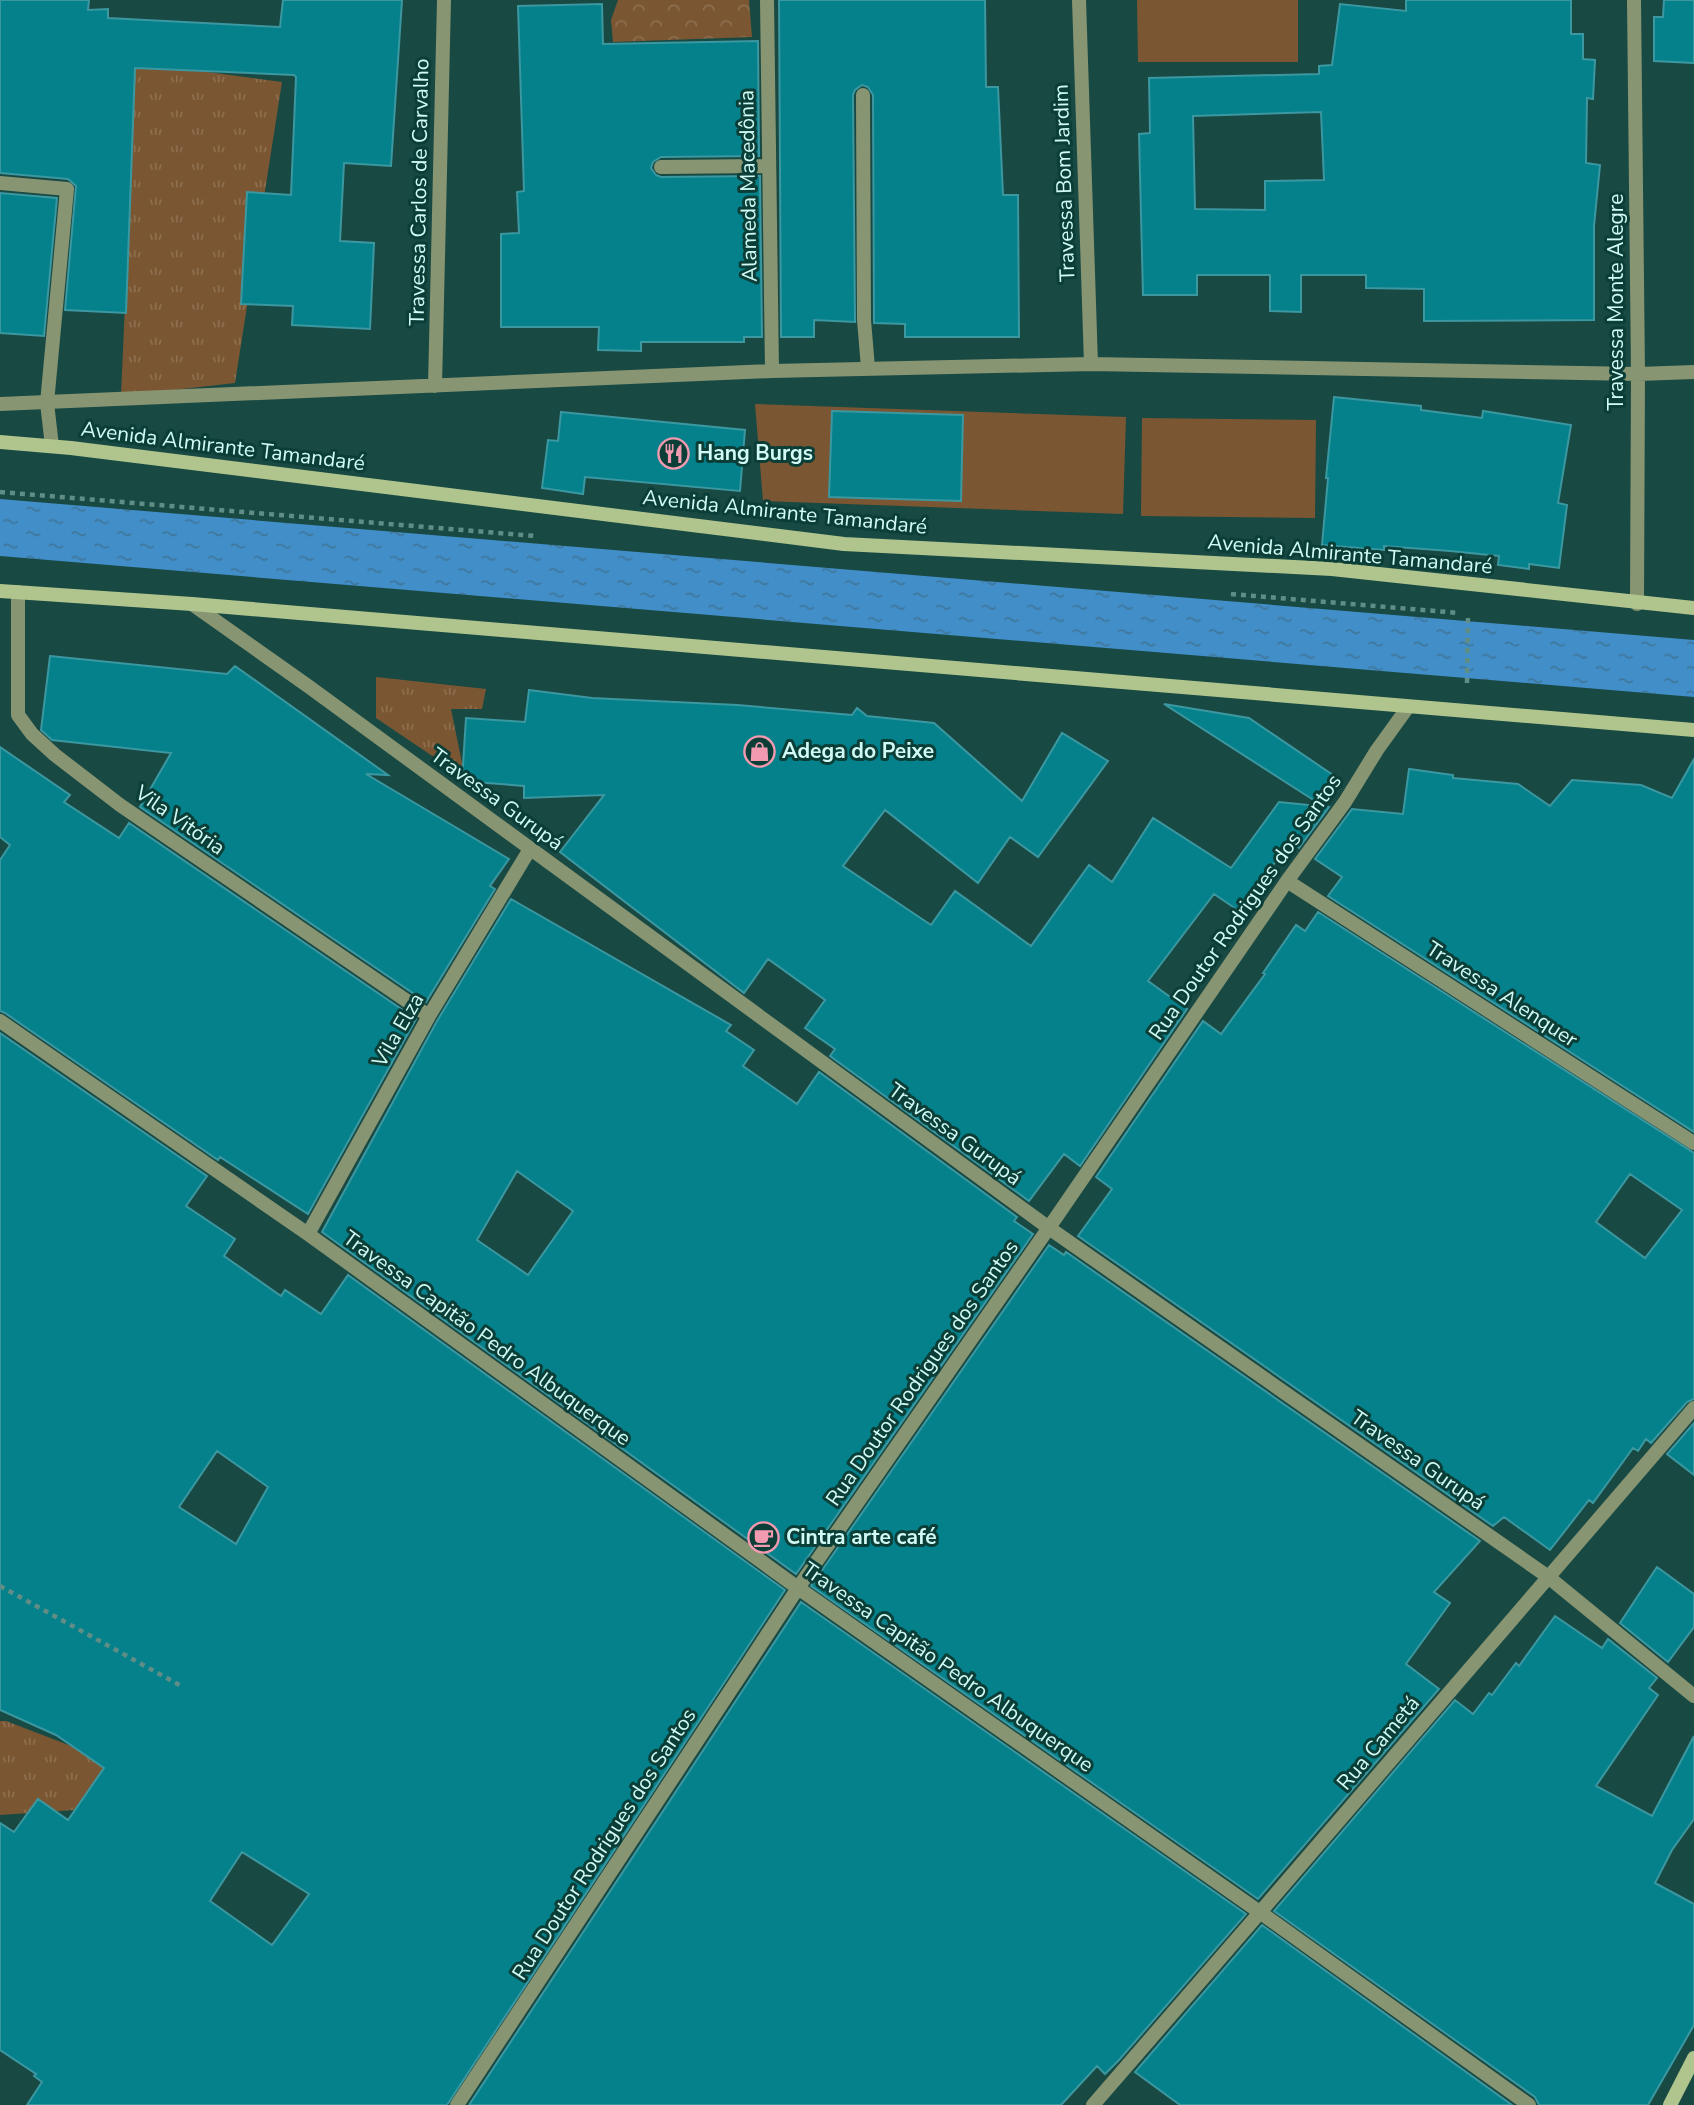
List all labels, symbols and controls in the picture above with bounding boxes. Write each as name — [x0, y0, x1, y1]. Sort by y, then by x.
street label: Travessa Carlos de Carvalho — [403, 58, 435, 326]
street label: Travessa Bom Jardim — [1047, 84, 1081, 282]
street label: Alameda Macedônia — [732, 90, 764, 282]
street label: Travessa Monte Alegre — [1602, 194, 1630, 410]
street label: Avenida Almirante Tamandaré — [79, 415, 367, 477]
restaurant icon: Hang Burgs — [657, 436, 691, 470]
place label: Hang Burgs — [697, 439, 813, 467]
street label: Avenida Almirante Tamandaré — [641, 483, 929, 541]
street label: Avenida Almirante Tamandaré — [1206, 528, 1494, 580]
shop icon: Adega do Peixe — [742, 734, 776, 768]
place label: Adega do Peixe — [782, 737, 934, 765]
street label: Travessa Gurupá — [425, 741, 569, 857]
street label: Rua Doutor Rodrigues dos Santos — [1142, 769, 1348, 1045]
street label: Vila Vitória — [129, 778, 231, 861]
street label: Travessa Alenquer — [1421, 935, 1584, 1054]
street label: Vila Elza — [365, 988, 430, 1073]
street label: Travessa Gurupá — [883, 1076, 1027, 1192]
street label: Travessa Capitão Pedro Albuquerque — [337, 1224, 637, 1452]
street label: Rua Doutor Rodrigues dos Santos — [819, 1235, 1025, 1511]
street label: Travessa Gurupá — [1345, 1403, 1491, 1517]
cafe icon: Cintra arte café — [746, 1520, 780, 1554]
place label: Cintra arte café — [786, 1523, 937, 1551]
street label: Travessa Capitão Pedro Albuquerque — [797, 1555, 1099, 1779]
street label: Rua Cametá — [1330, 1690, 1426, 1796]
street label: Rua Doutor Rodrigues dos Santos — [506, 1703, 702, 1985]

